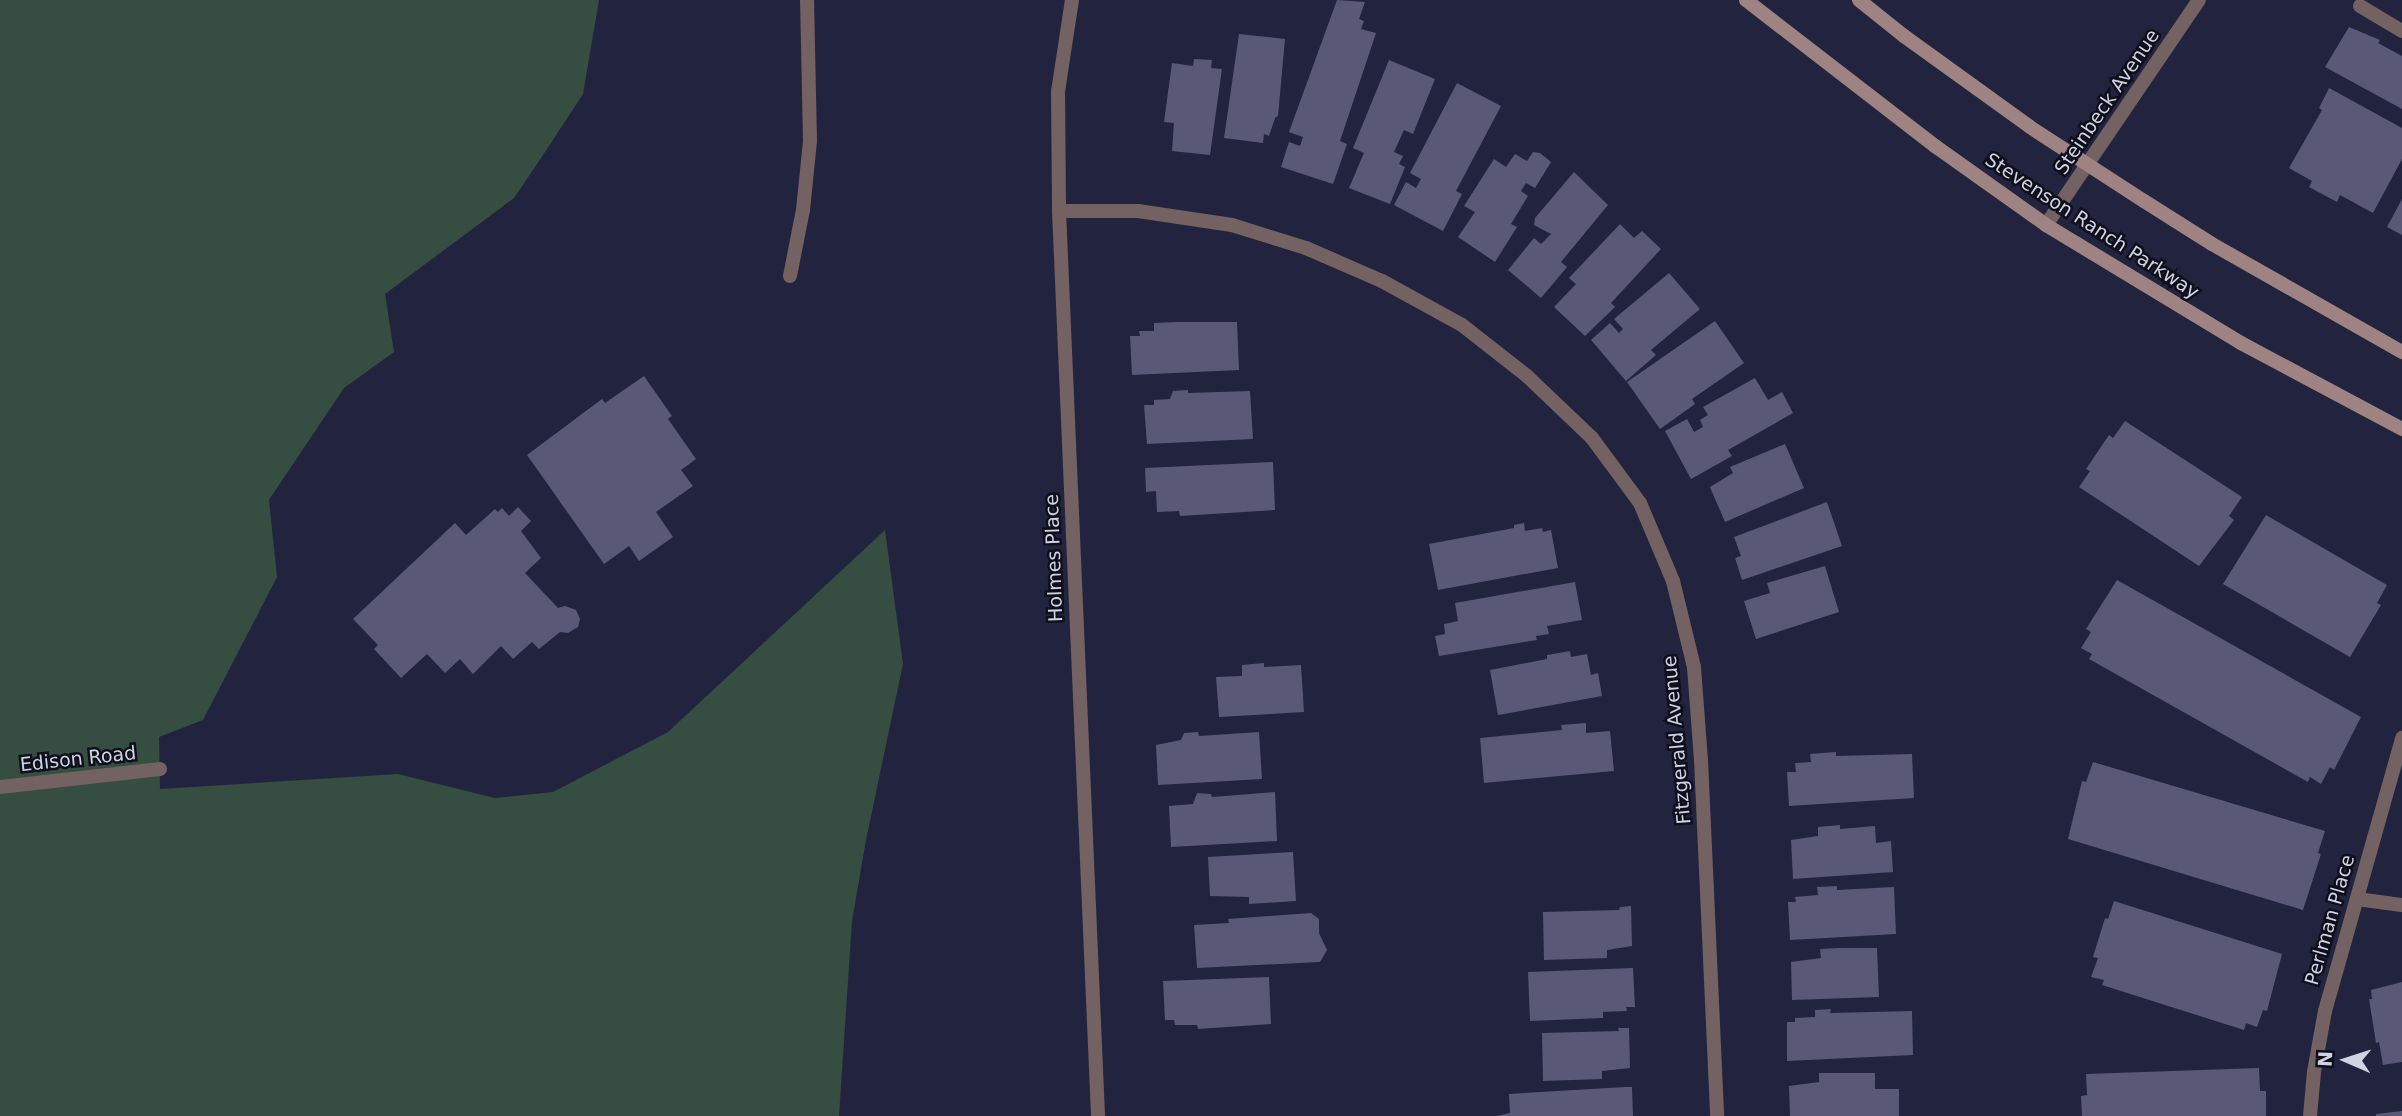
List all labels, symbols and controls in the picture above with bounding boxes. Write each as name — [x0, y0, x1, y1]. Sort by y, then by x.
street label: Steinbeck Avenue — [2050, 25, 2164, 179]
street label: Stevenson Ranch Parkway — [1981, 148, 2203, 304]
street label: Holmes Place — [1040, 494, 1068, 622]
street label: Fitzgerald Avenue — [1658, 655, 1696, 825]
street label: Edison Road — [19, 742, 137, 776]
street label: Perlman Place — [2301, 852, 2359, 988]
north arrow — [2311, 1025, 2381, 1095]
text: N — [2314, 1050, 2336, 1067]

